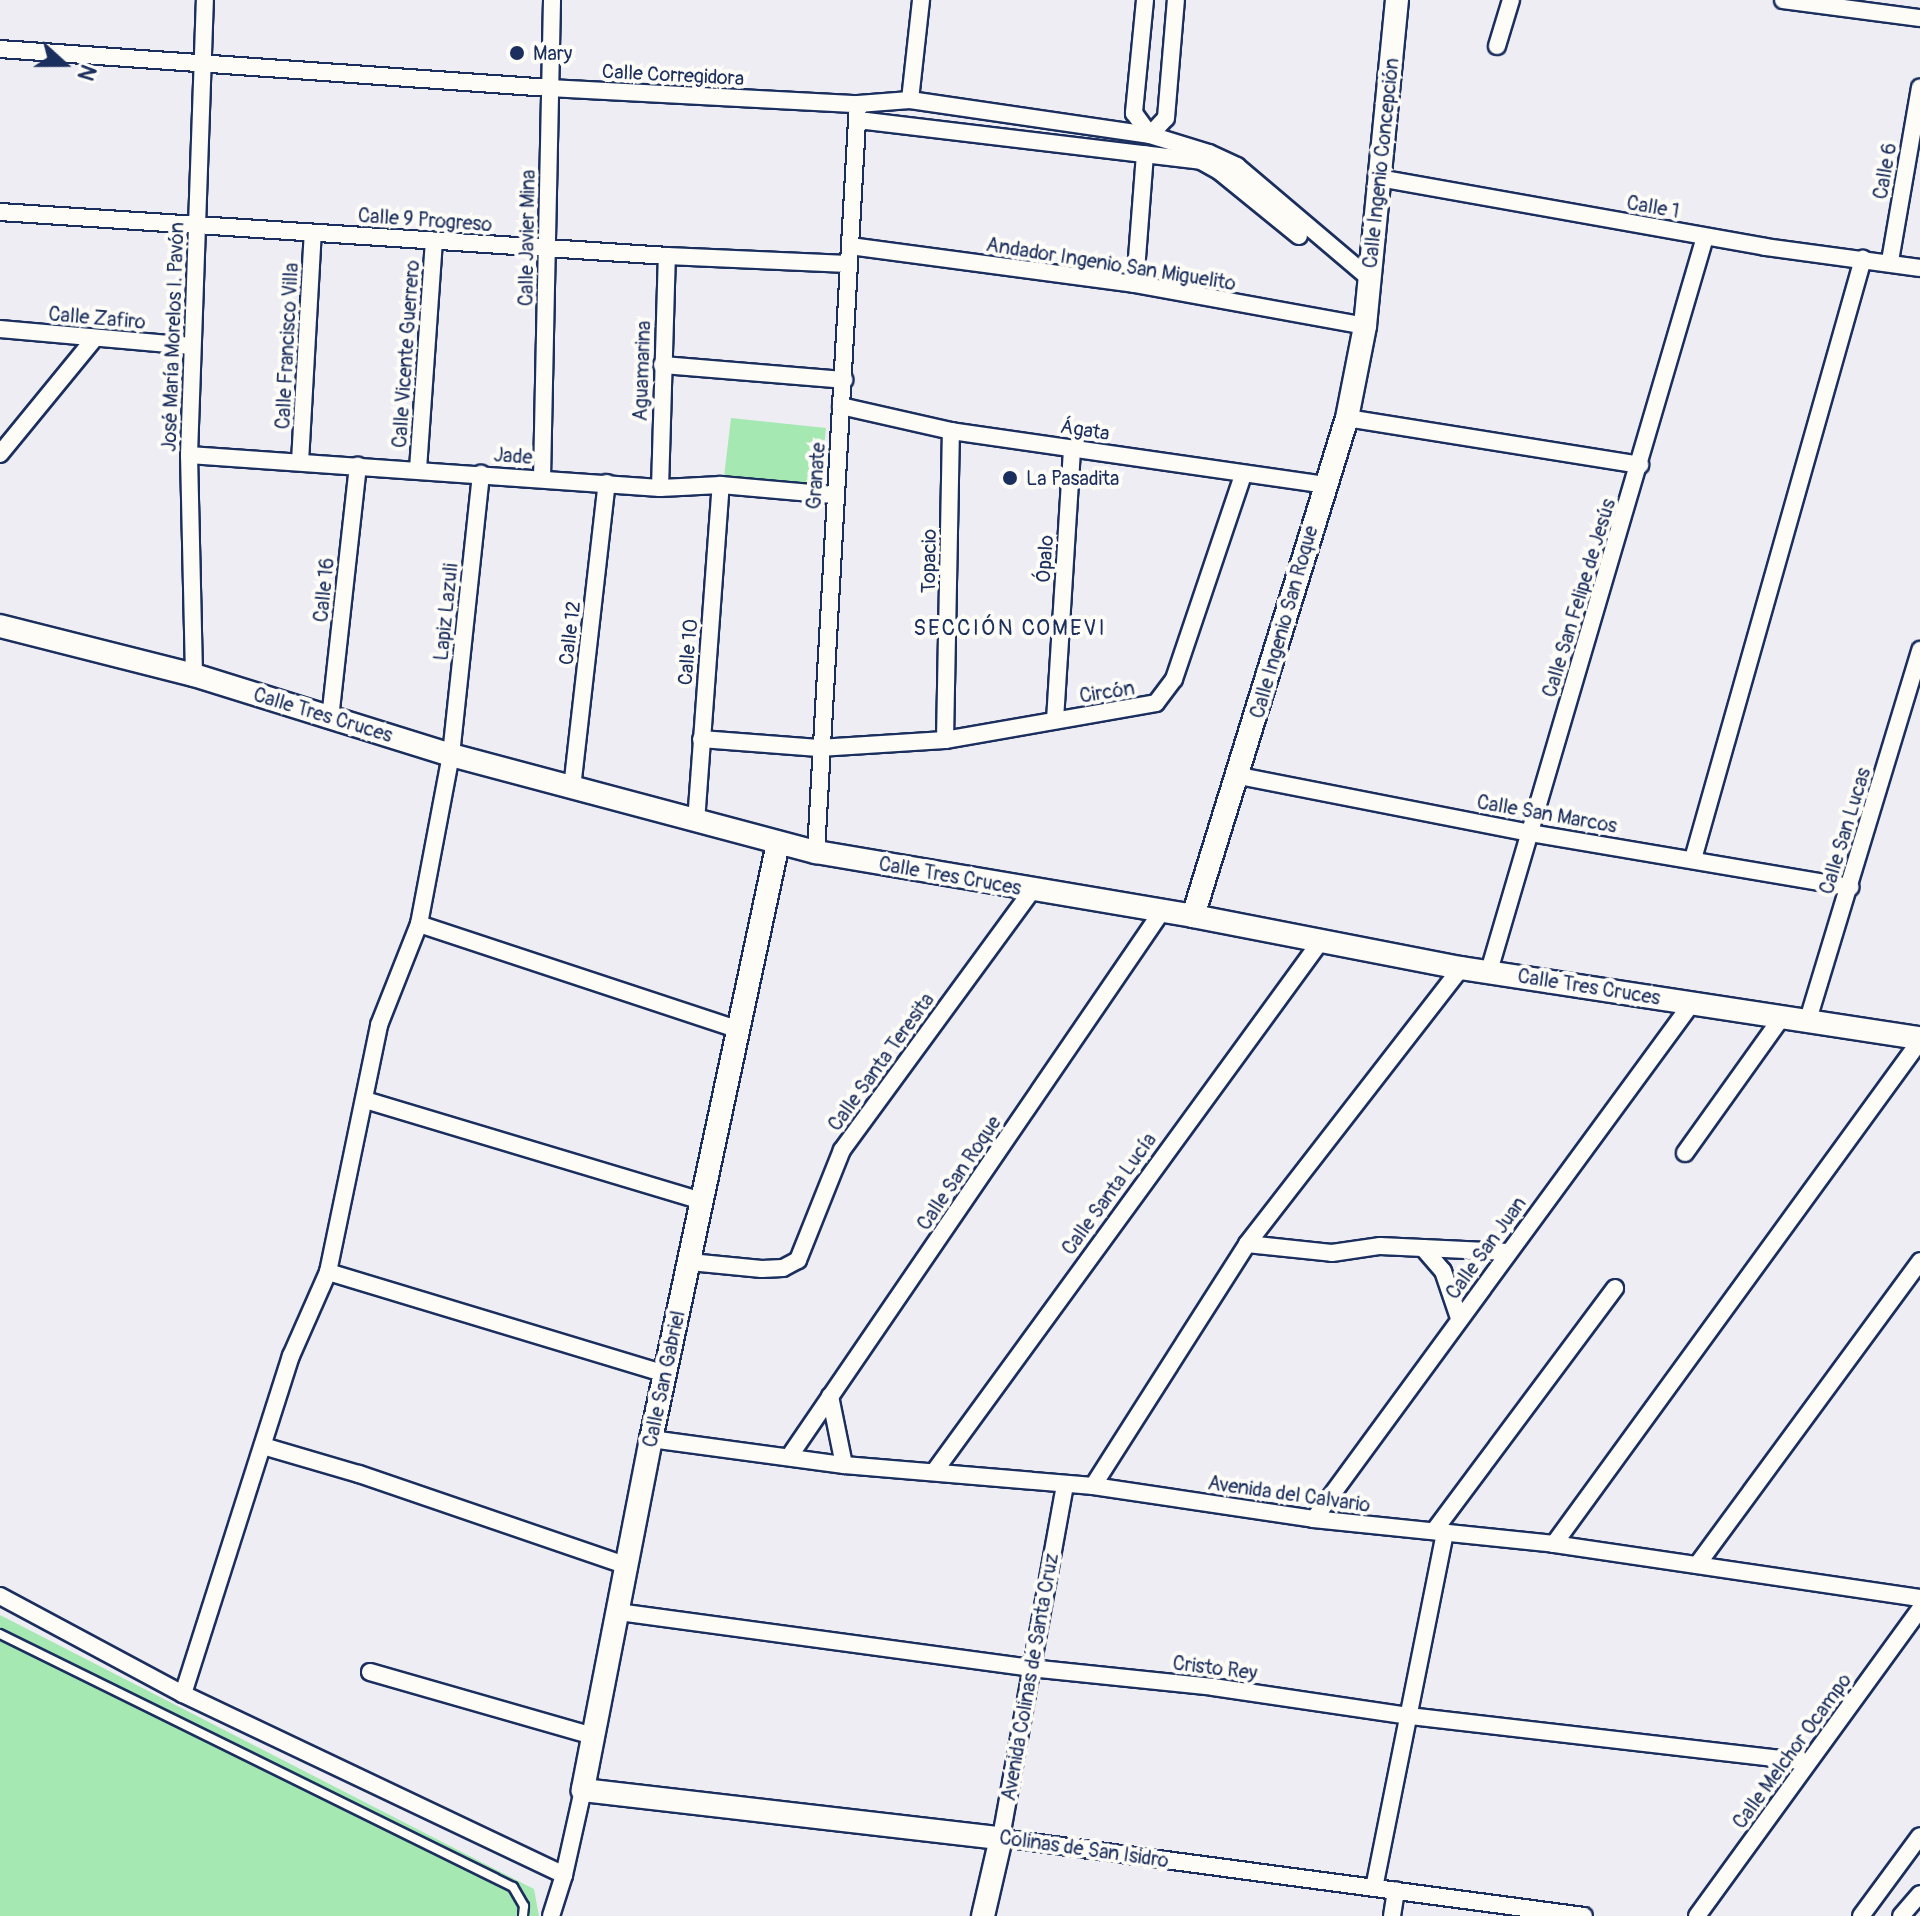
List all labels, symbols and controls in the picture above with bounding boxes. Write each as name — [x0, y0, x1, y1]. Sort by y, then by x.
north arrow — [24, 24, 104, 104]
place label: Mary — [533, 41, 572, 65]
marker: Mary — [508, 44, 526, 62]
street label: Calle Ingenio Concepción — [1358, 57, 1404, 269]
street label: Calle Corregidora — [601, 59, 745, 91]
text: N — [71, 61, 102, 85]
street label: Calle 6 — [1868, 141, 1902, 201]
street label: Calle Javier Mina — [514, 170, 540, 306]
street label: Calle 1 — [1625, 191, 1681, 223]
street label: Calle 9 Progreso — [357, 203, 493, 237]
street label: José María Morelos I. Pavón — [157, 222, 189, 452]
street label: Andador Ingenio San Miguelito — [984, 232, 1238, 296]
street label: Calle Vicente Guerrero — [387, 259, 425, 449]
street label: Calle Francisco Villa — [271, 262, 303, 430]
street label: Calle Zafiro — [47, 302, 147, 334]
street label: Aguamarina — [628, 320, 656, 422]
street label: Ágata — [1059, 414, 1111, 446]
street label: Granate — [802, 442, 830, 510]
street label: Jade — [493, 443, 533, 469]
place label: La Pasadita — [1026, 466, 1119, 490]
marker: La Pasadita — [1001, 469, 1019, 487]
street label: Calle San Felipe de Jesús — [1537, 496, 1621, 700]
street label: Calle Ingenio San Roque — [1245, 523, 1323, 721]
street label: Topacio — [916, 529, 942, 593]
street label: Ópalo — [1031, 534, 1059, 584]
street label: Calle 16 — [309, 557, 339, 623]
street label: Lapiz Lazuli — [429, 562, 463, 662]
street label: Calle 12 — [554, 600, 586, 666]
district label: SECCIÓN COMEVI — [913, 616, 1107, 642]
street label: Calle 10 — [673, 618, 703, 686]
street label: Circón — [1078, 676, 1136, 708]
street label: Calle Tres Cruces — [251, 682, 395, 748]
street label: Calle San Lucas — [1814, 765, 1876, 897]
street label: Calle San Marcos — [1475, 790, 1619, 838]
street label: Calle Tres Cruces — [877, 852, 1023, 900]
street label: Calle Tres Cruces — [1516, 964, 1662, 1010]
street label: Calle Santa Teresita — [823, 988, 939, 1136]
street label: Calle San Roque — [912, 1111, 1006, 1235]
street label: Calle Santa Lucía — [1057, 1128, 1161, 1260]
street label: Calle San Juan — [1441, 1192, 1531, 1304]
street label: Calle San Gabriel — [638, 1308, 690, 1450]
street label: Avenida del Calvario — [1206, 1471, 1372, 1517]
street label: Avenida Colinas de Santa Cruz — [996, 1551, 1064, 1803]
street label: Cristo Rey — [1171, 1651, 1259, 1685]
street label: Calle Melchor Ocampo — [1728, 1669, 1856, 1833]
street label: Colinas de San Isidro — [998, 1825, 1170, 1873]

